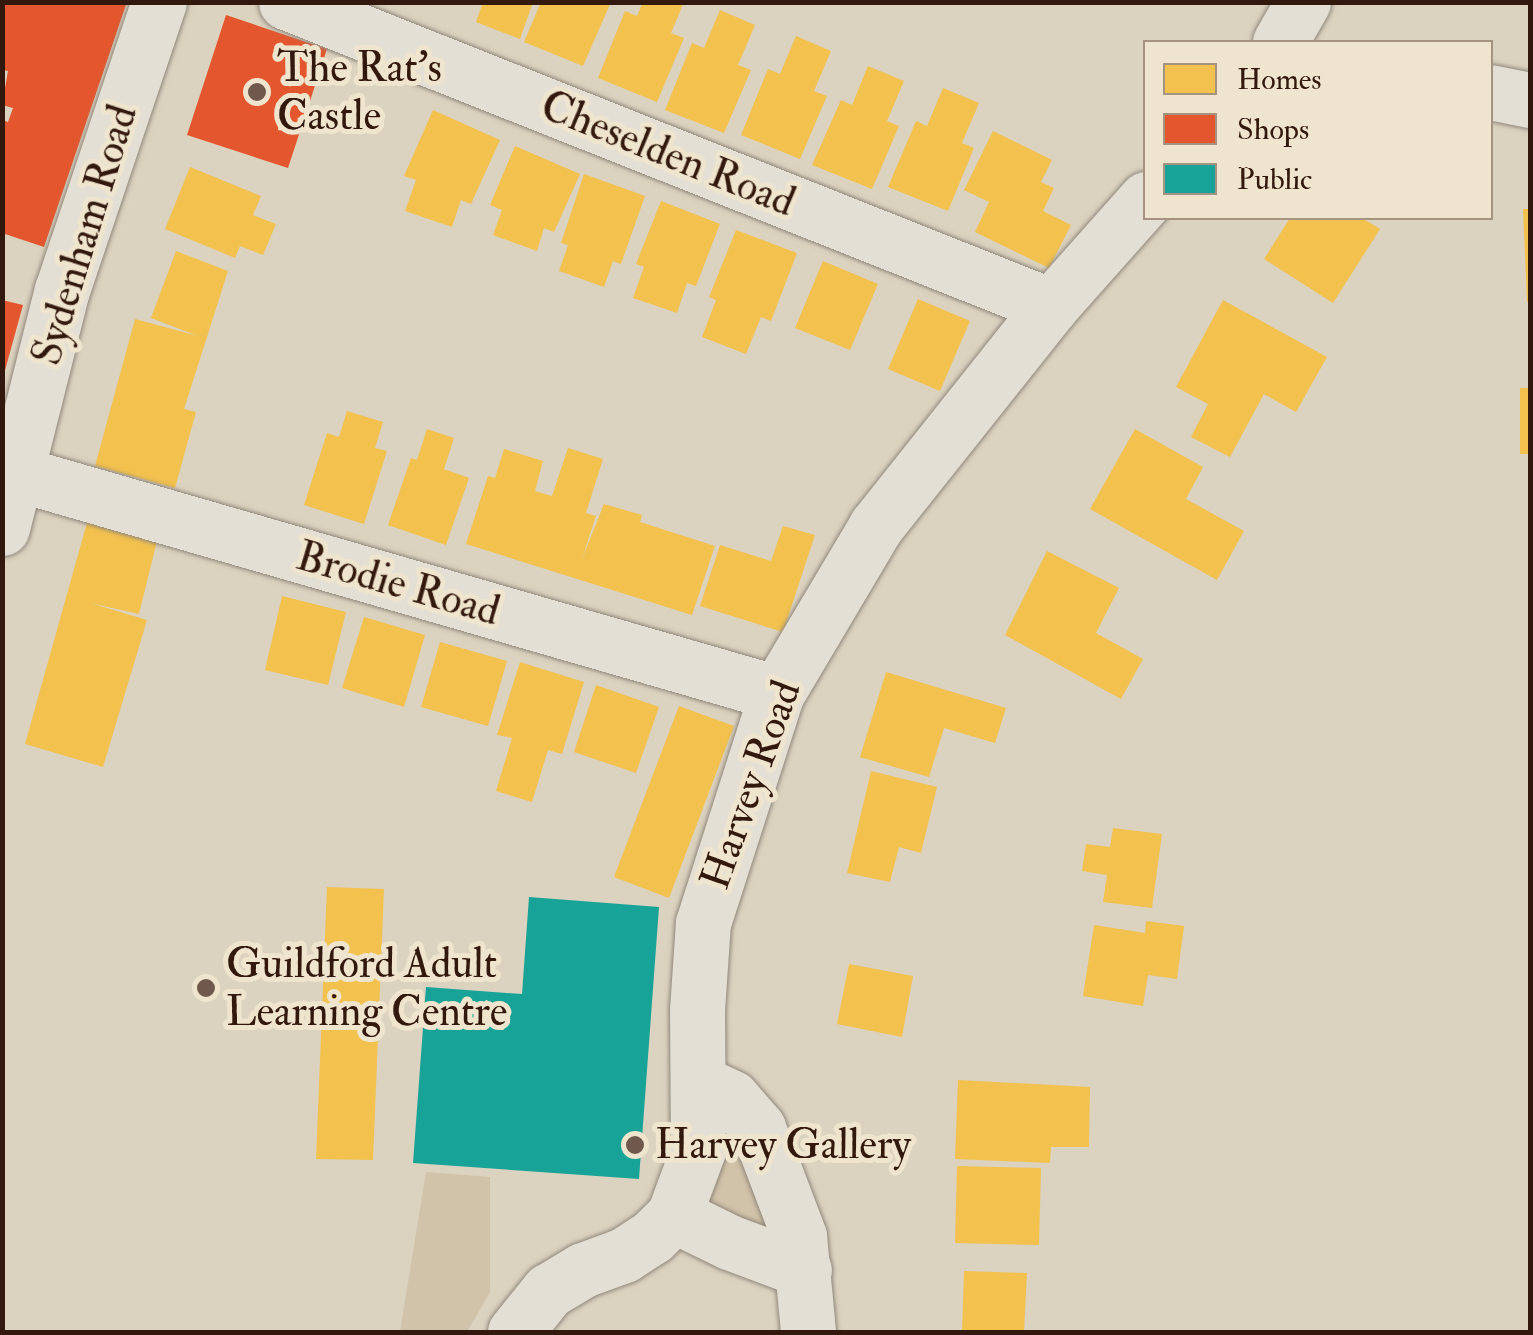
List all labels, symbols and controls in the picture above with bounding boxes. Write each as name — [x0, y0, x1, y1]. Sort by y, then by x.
legend — [1143, 40, 1493, 220]
place label: The Rat's Castle — [277, 43, 442, 142]
text: Homes — [1237, 61, 1322, 98]
street label: Cheselden Road — [534, 80, 802, 228]
marker: The Rat's Castle — [246, 81, 268, 103]
street label: Sydenham Road — [22, 99, 148, 371]
text: Shops — [1237, 111, 1309, 148]
text: Public — [1237, 161, 1312, 198]
street label: Brodie Road — [291, 531, 505, 637]
street label: Harvey Road — [690, 674, 812, 896]
place label: Guildford Adult Learning Centre — [226, 939, 507, 1038]
marker: Guildford Adult Learning Centre — [195, 977, 217, 999]
place label: Harvey Gallery — [655, 1120, 911, 1170]
marker: Harvey Gallery — [624, 1134, 646, 1156]

